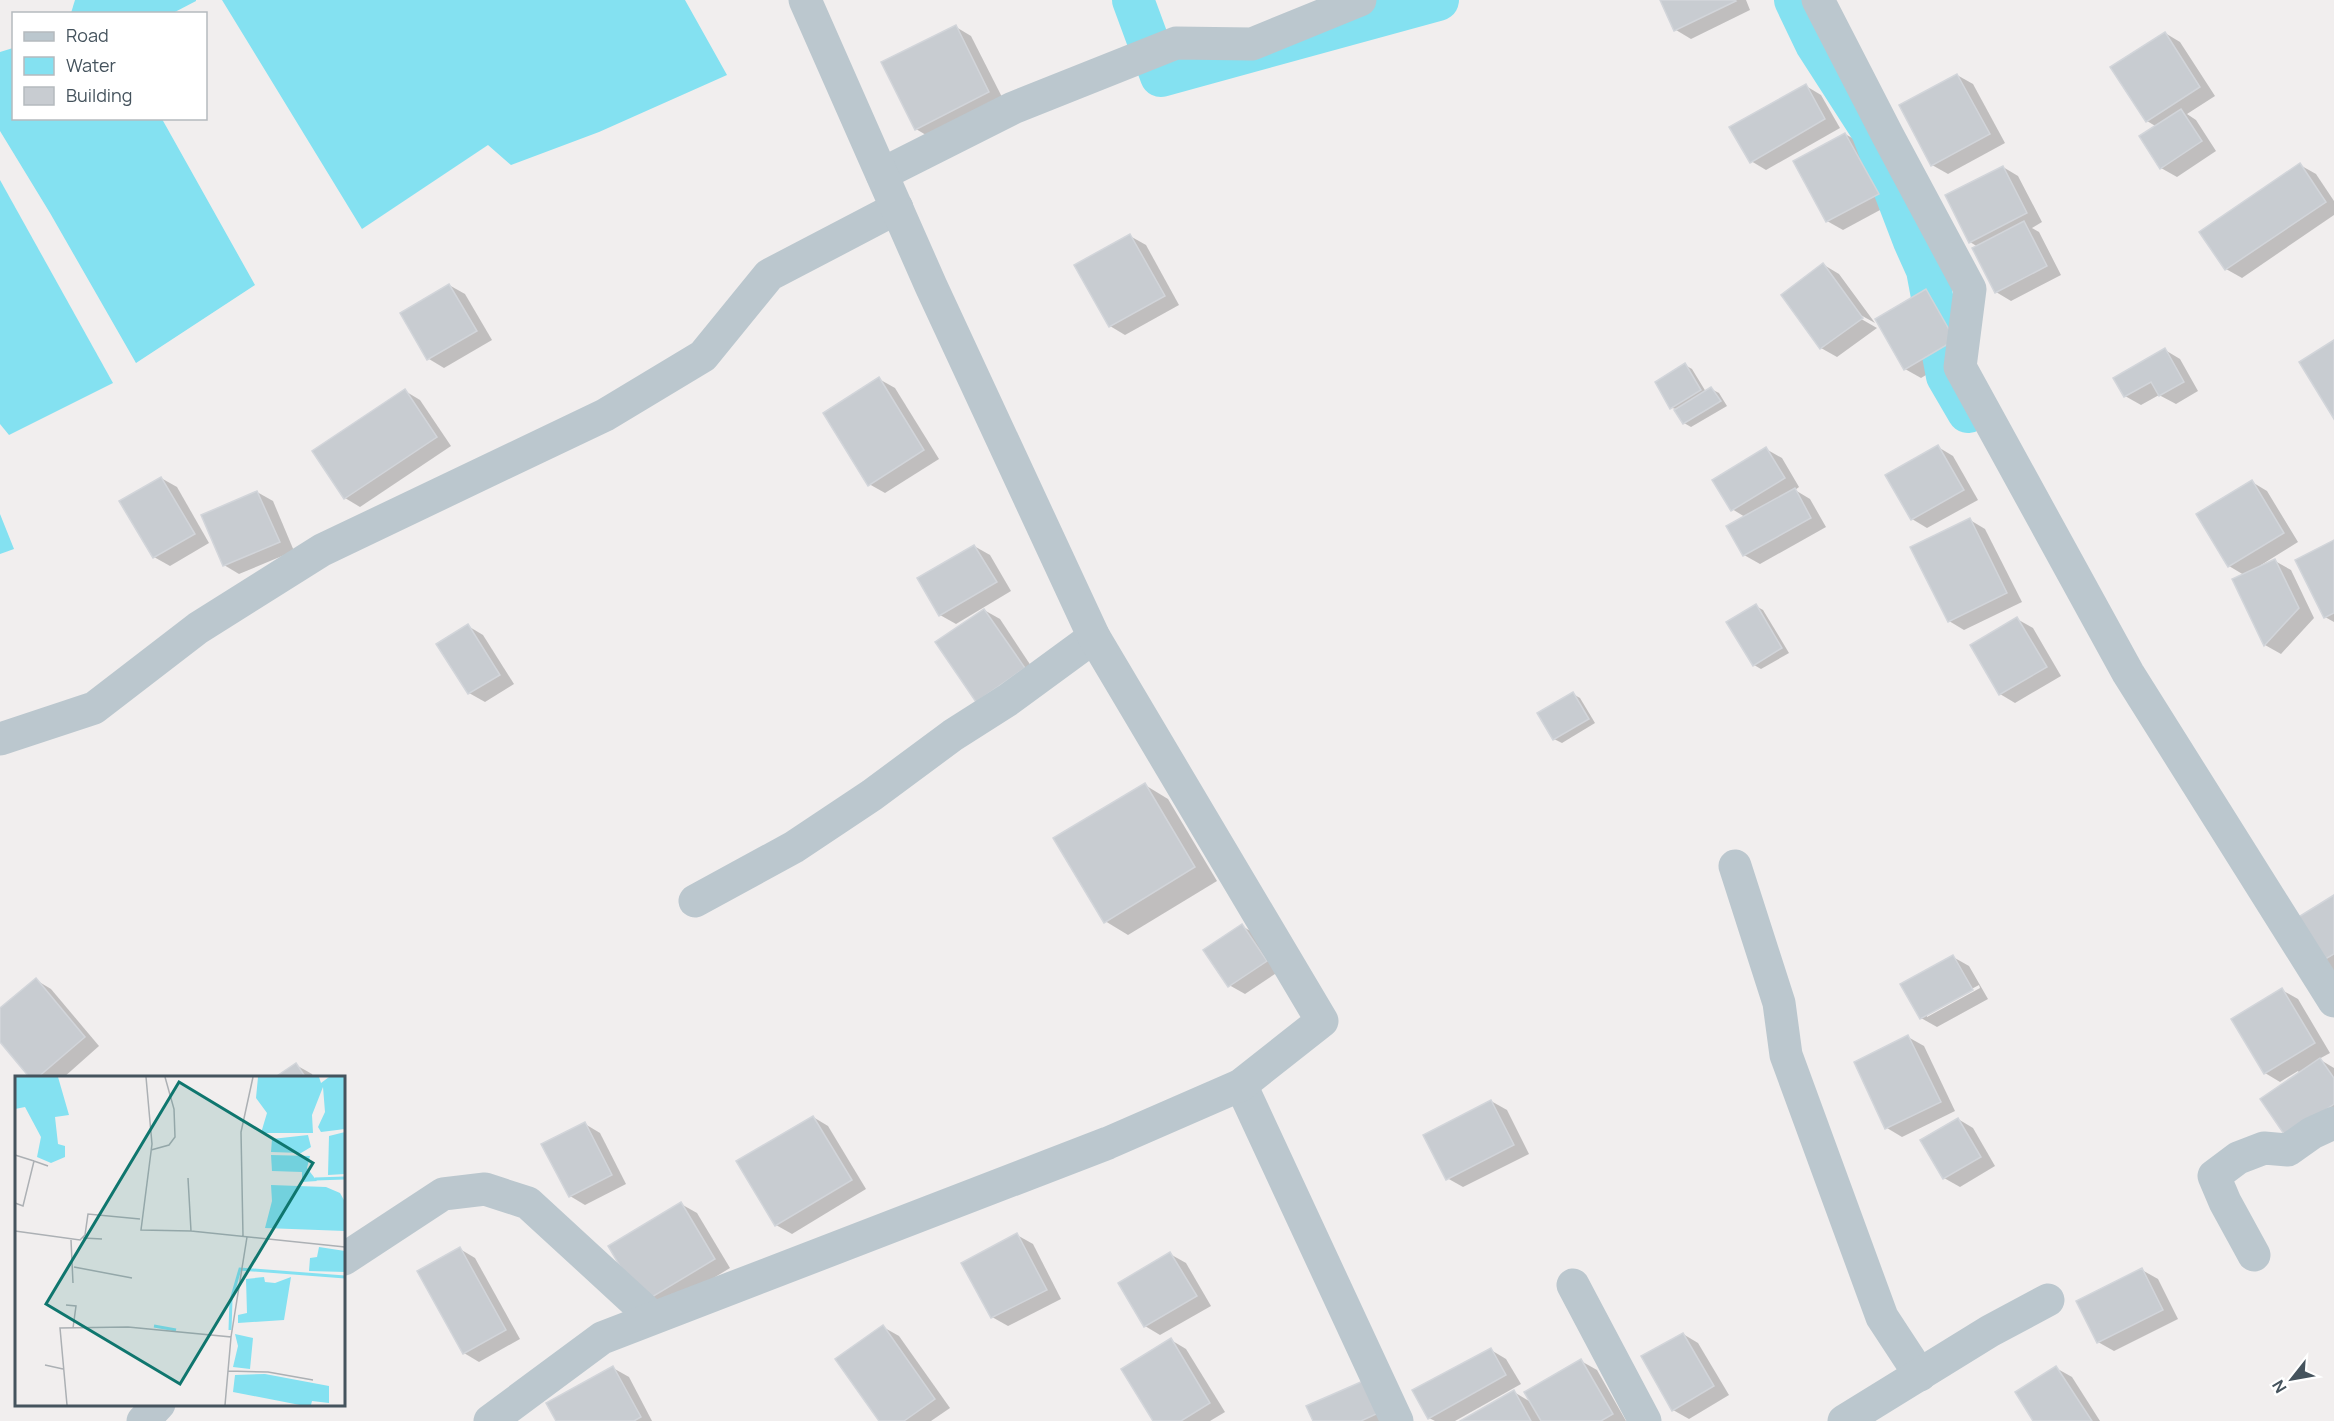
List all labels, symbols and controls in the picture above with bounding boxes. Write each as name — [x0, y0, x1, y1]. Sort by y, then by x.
legend — [12, 12, 207, 120]
text: Road — [66, 23, 109, 47]
text: Water — [66, 53, 116, 77]
text: Building — [66, 83, 132, 107]
inset map — [15, 1076, 345, 1406]
north arrow — [2262, 1349, 2322, 1409]
text: N — [2267, 1376, 2292, 1397]

